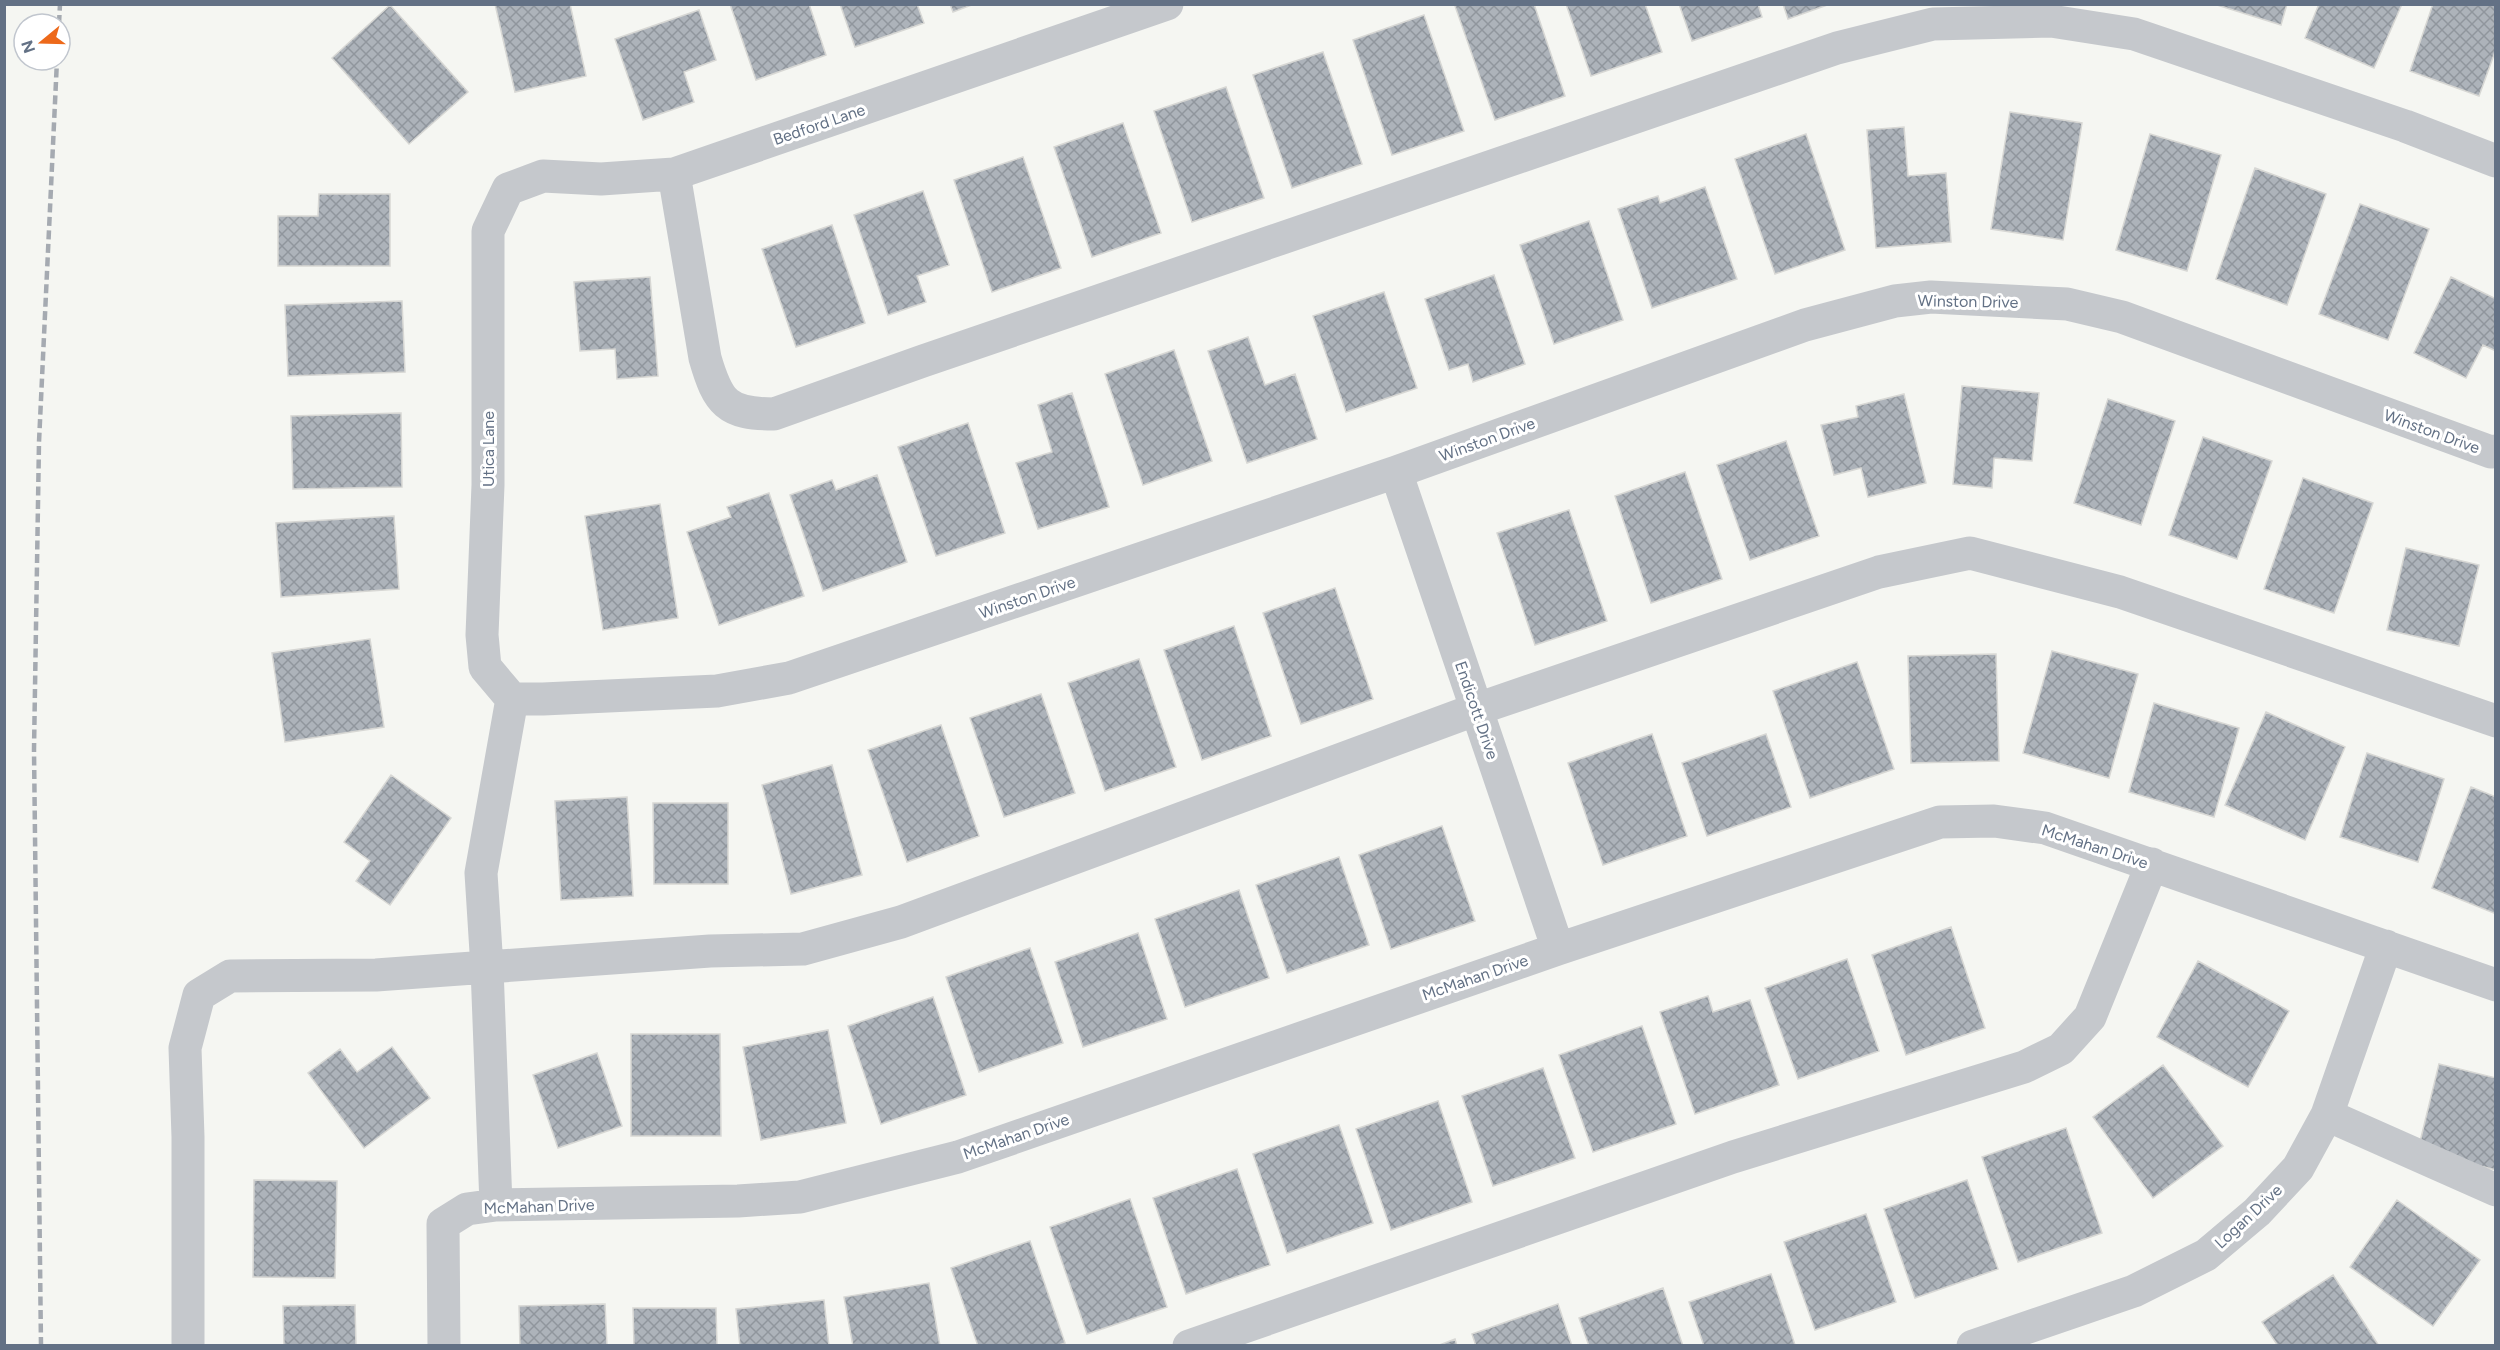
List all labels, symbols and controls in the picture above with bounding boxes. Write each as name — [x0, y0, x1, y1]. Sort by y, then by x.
north arrow — [12, 12, 72, 72]
text: N — [17, 38, 39, 56]
street label: Bedford Lane — [771, 100, 868, 149]
street label: Winston Drive — [1918, 291, 2019, 312]
street label: Winston Drive — [2381, 405, 2483, 458]
street label: Utica Lane — [479, 411, 498, 487]
street label: Winston Drive — [1437, 413, 1538, 466]
street label: Winston Drive — [976, 572, 1078, 623]
street label: Endicott Drive — [1451, 659, 1502, 762]
street label: McMahan Drive — [2039, 820, 2151, 873]
street label: McMahan Drive — [1420, 950, 1531, 1005]
street label: McMahan Drive — [961, 1109, 1072, 1164]
street label: Logan Drive — [2211, 1180, 2286, 1252]
street label: McMahan Drive — [483, 1195, 595, 1218]

